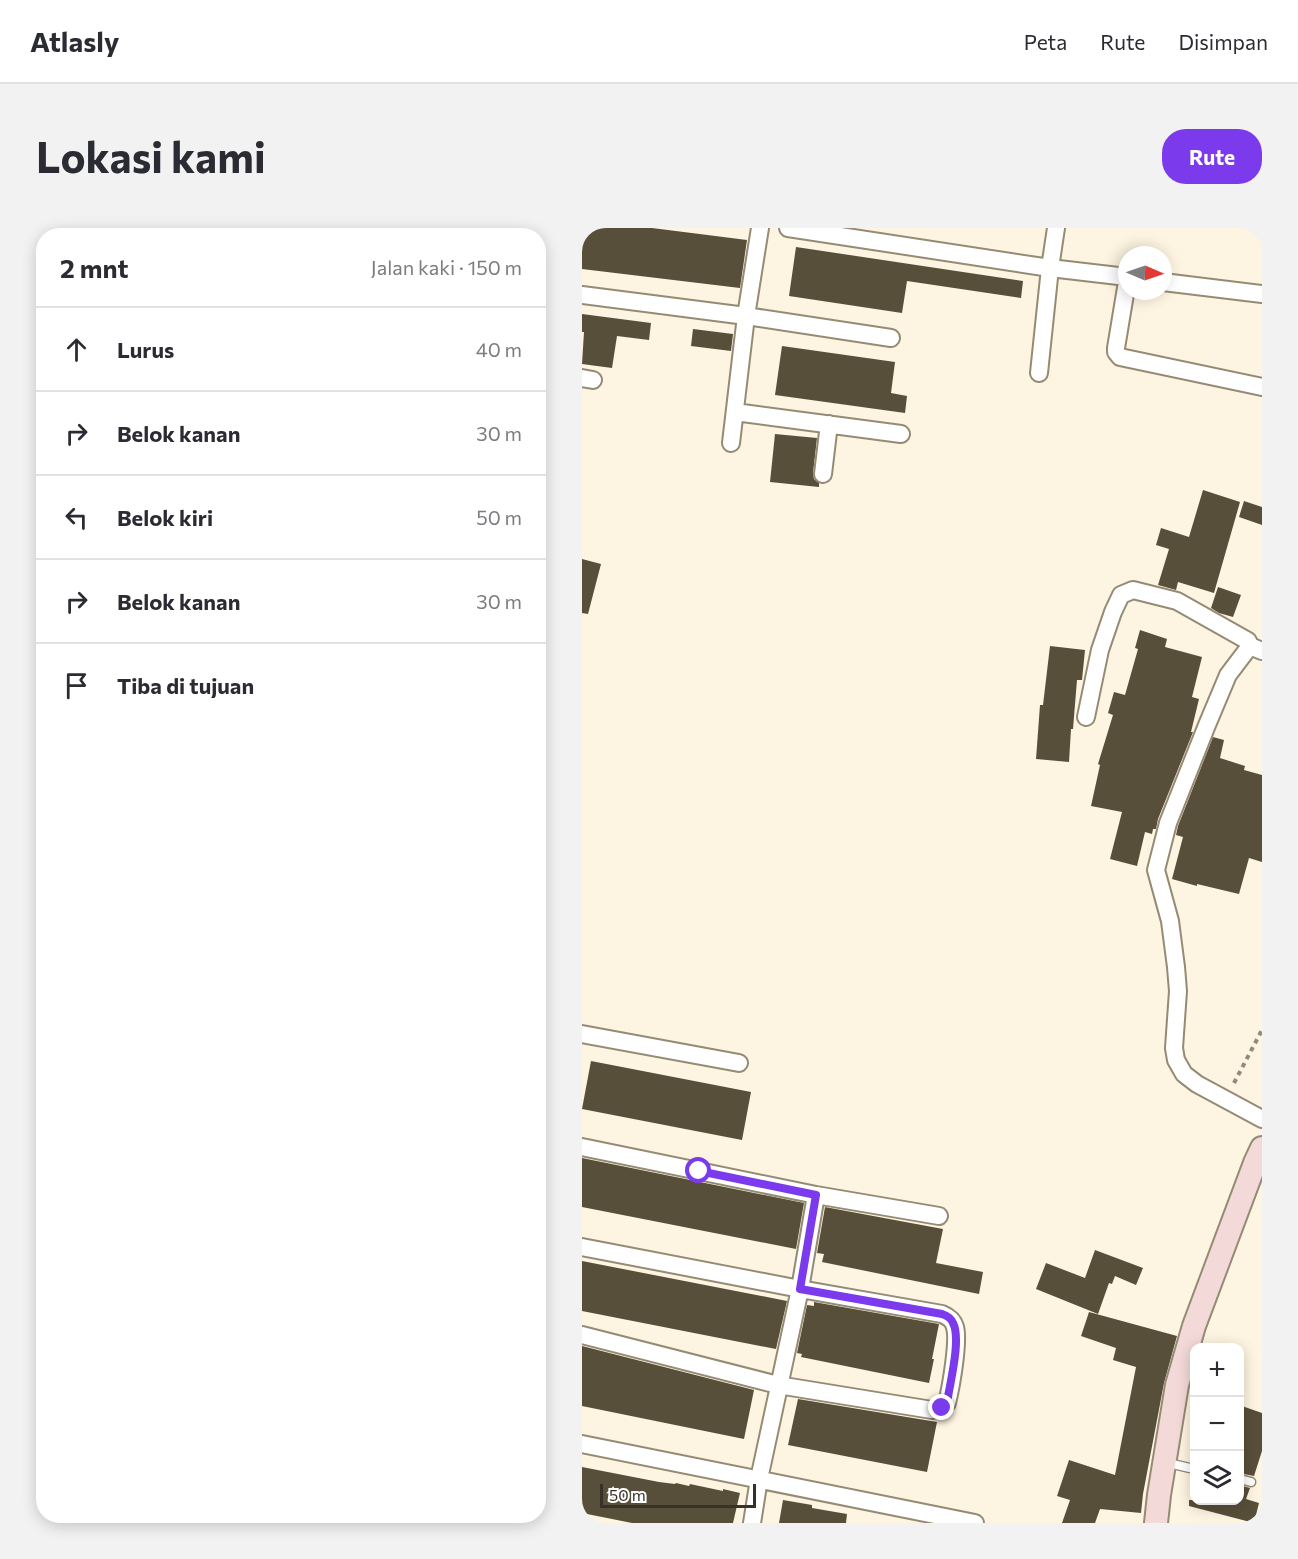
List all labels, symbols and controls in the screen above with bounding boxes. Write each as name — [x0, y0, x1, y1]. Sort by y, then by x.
text: Atlasly — [30, 24, 119, 58]
text: Peta — [1024, 29, 1067, 54]
text: Rute — [1100, 29, 1145, 54]
text: Disimpan — [1178, 29, 1268, 54]
button: Rute — [1162, 129, 1262, 184]
text: Lokasi kami — [36, 130, 266, 182]
north arrow — [1118, 246, 1172, 300]
text: 2 mnt — [60, 252, 128, 283]
text: Jalan kaki · 150 m — [371, 255, 522, 279]
icon: ahead — [60, 333, 93, 366]
text: Lurus — [117, 336, 174, 363]
text: 40 m — [476, 337, 522, 361]
icon: right — [60, 417, 93, 450]
text: Belok kanan — [117, 420, 240, 447]
text: 30 m — [476, 421, 522, 445]
icon: left — [60, 501, 93, 534]
text: Belok kiri — [117, 504, 213, 531]
text: 50 m — [476, 505, 522, 529]
icon: right — [60, 585, 93, 618]
text: Belok kanan — [117, 588, 240, 615]
text: 30 m — [476, 589, 522, 613]
icon: arrive — [60, 669, 93, 702]
text: Tiba di tujuan — [117, 672, 254, 699]
route start — [685, 1157, 711, 1183]
map controls — [1190, 1343, 1244, 1505]
button: + — [1190, 1343, 1244, 1397]
route end — [928, 1394, 954, 1420]
button: − — [1190, 1397, 1244, 1451]
button: layers — [1190, 1451, 1244, 1505]
scale bar — [600, 1481, 756, 1508]
text: 50 m — [609, 1485, 646, 1504]

